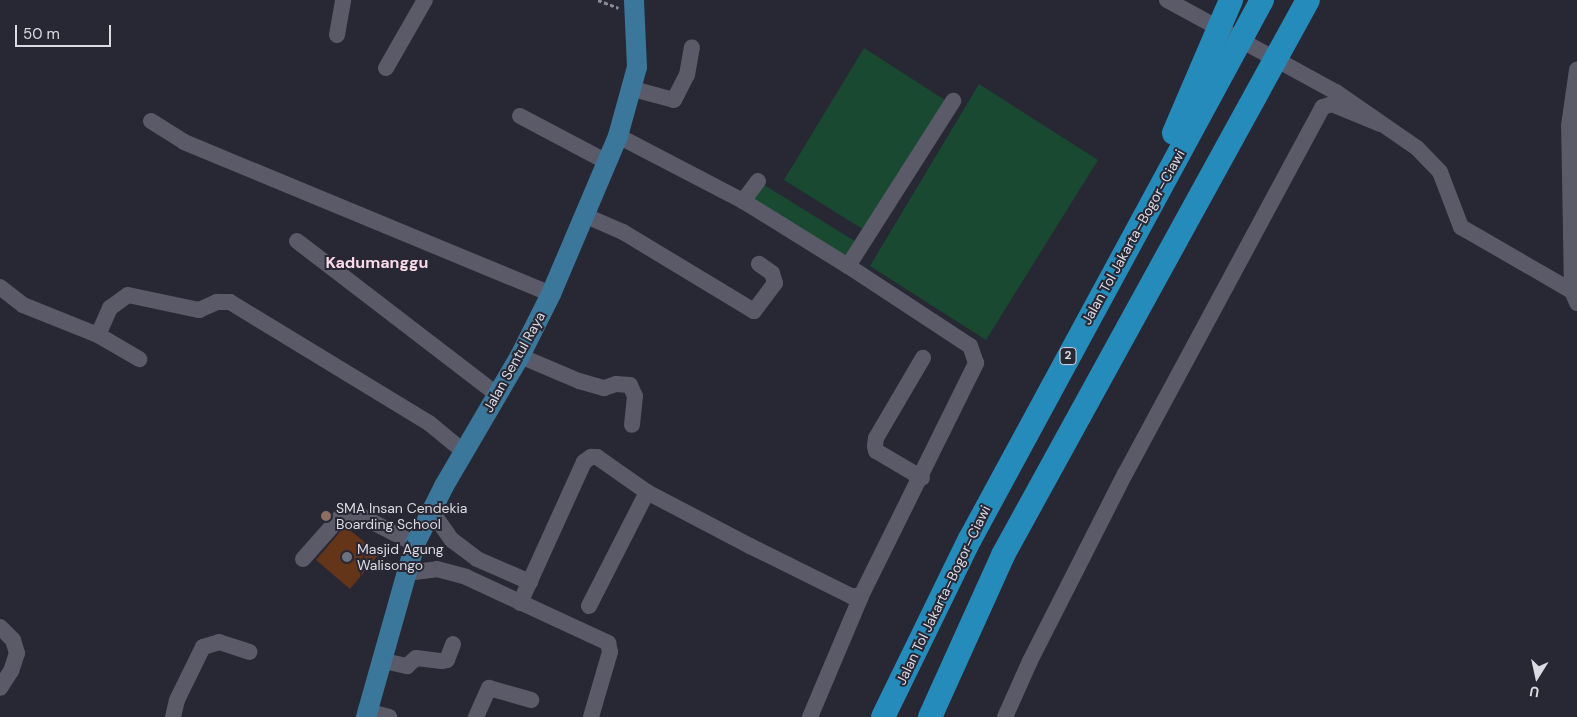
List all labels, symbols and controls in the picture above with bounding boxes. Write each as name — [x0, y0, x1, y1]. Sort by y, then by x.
scale bar — [18, 15, 114, 47]
text: 50 m — [23, 24, 60, 44]
street label: Jalan Tol Jakarta–Bogor–Ciawi — [1078, 147, 1188, 327]
district label: Kadumanggu — [326, 253, 428, 273]
street label: Jalan Sentul Raya — [479, 309, 549, 415]
road number: 2 — [1059, 346, 1077, 366]
place label: SMA Insan Cendekia Boarding School — [336, 500, 467, 532]
street label: Jalan Tol Jakarta–Bogor–Ciawi — [892, 503, 994, 687]
marker: SMA Insan Cendekia Boarding School — [320, 510, 332, 522]
place label: Masjid Agung Walisongo — [357, 541, 444, 574]
marker: Masjid Agung Walisongo — [341, 551, 353, 563]
north arrow — [1512, 652, 1562, 702]
text: U — [1528, 682, 1541, 701]

